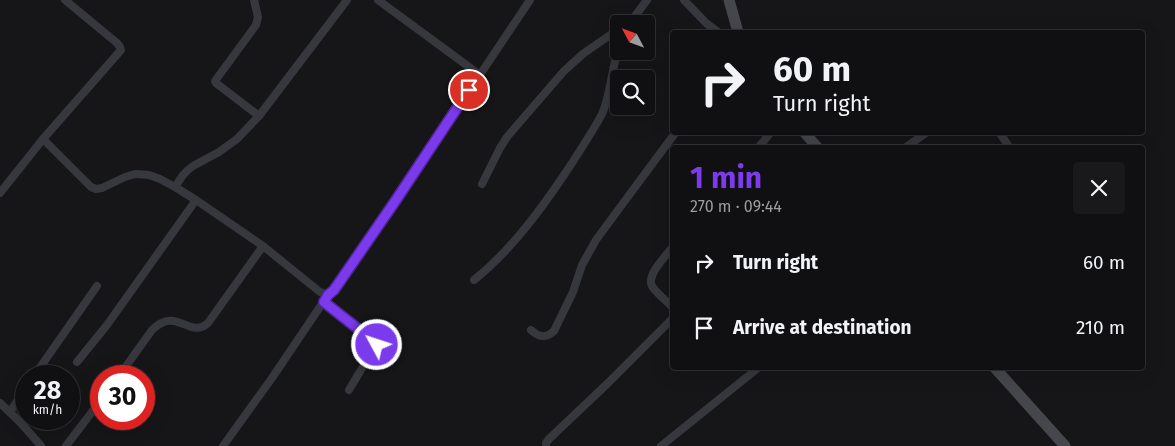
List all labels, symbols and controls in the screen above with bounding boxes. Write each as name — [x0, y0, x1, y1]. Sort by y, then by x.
north arrow — [610, 15, 655, 60]
map controls — [610, 15, 655, 115]
text: 60 m — [773, 48, 851, 90]
icon: right — [690, 50, 755, 115]
pin — [448, 69, 490, 111]
button: search — [610, 70, 655, 115]
icon: arrive — [455, 76, 483, 104]
text: Turn right — [773, 90, 870, 117]
text: 1 min — [690, 160, 762, 196]
button: close — [1073, 162, 1125, 214]
text: 270 m · 09:44 — [690, 197, 782, 216]
icon: right — [690, 249, 718, 277]
text: Turn right — [733, 251, 818, 274]
text: 60 m — [1083, 251, 1125, 274]
icon: arrive — [690, 314, 718, 342]
text: Arrive at destination — [733, 316, 912, 339]
text: 210 m — [1076, 316, 1125, 339]
position arrow — [350, 318, 402, 370]
speed limit sign: 30 — [90, 365, 155, 430]
text: 28 — [34, 376, 61, 406]
text: km/h — [33, 403, 62, 417]

